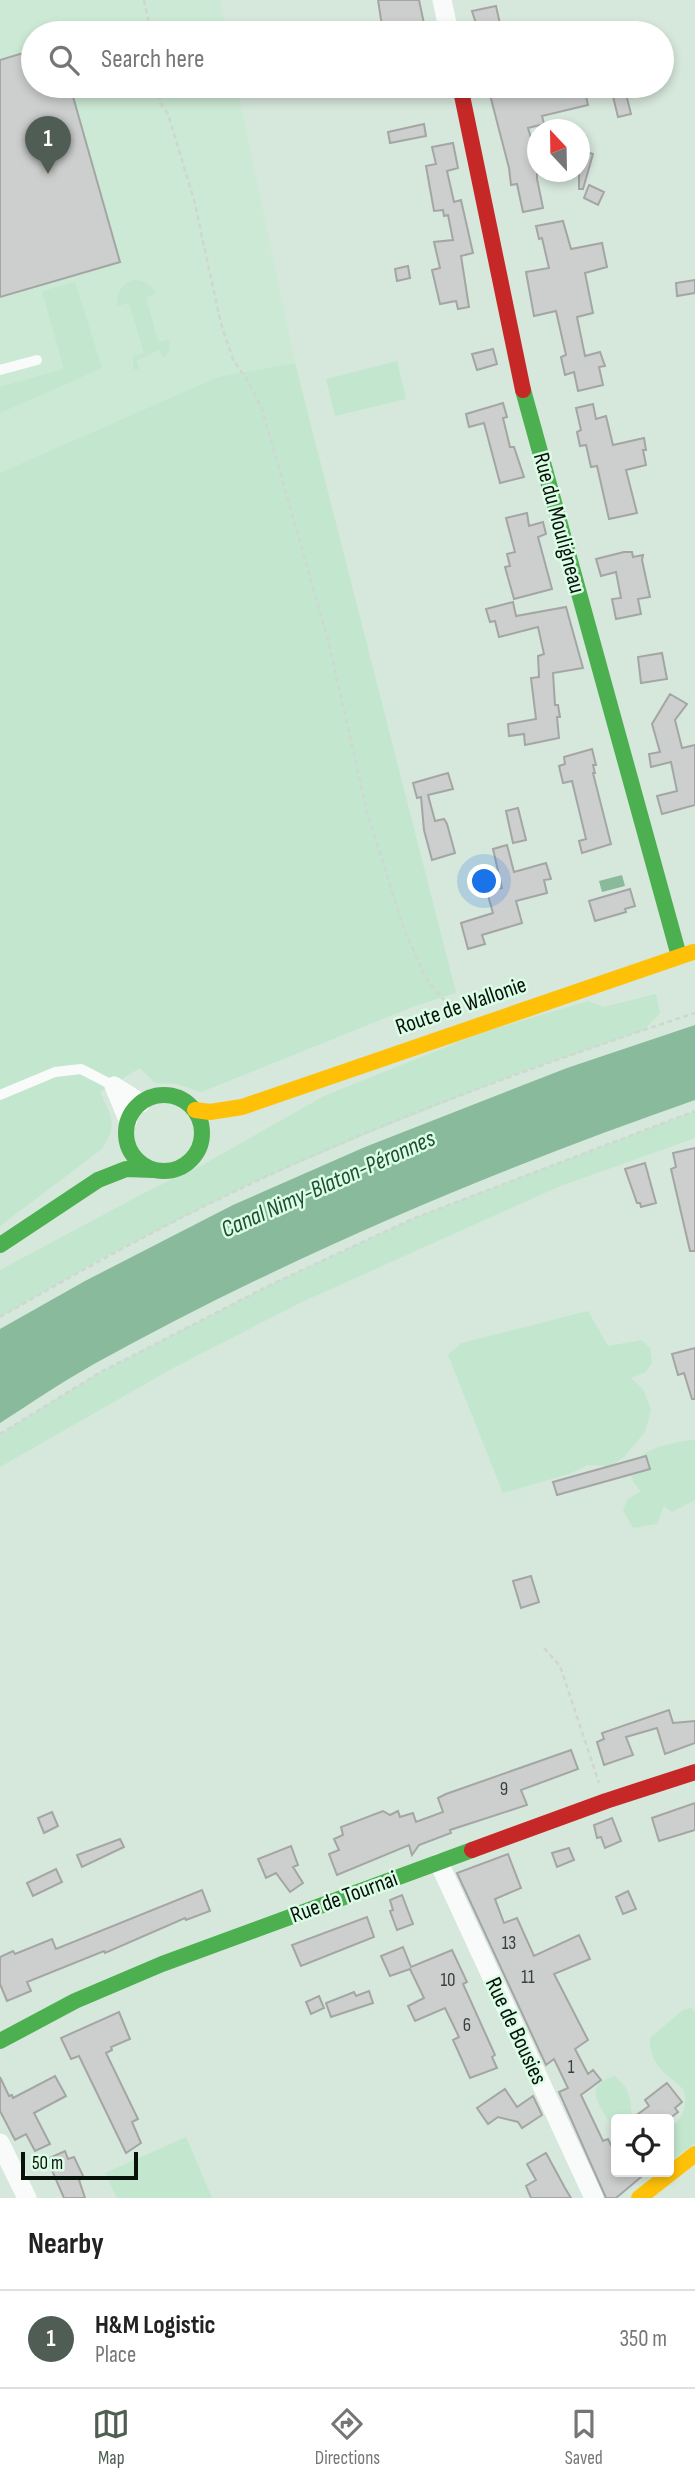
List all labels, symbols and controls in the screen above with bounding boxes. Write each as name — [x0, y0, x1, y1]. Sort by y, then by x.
search box — [21, 21, 674, 98]
icon: search — [45, 41, 83, 79]
text: Search here — [101, 44, 204, 75]
pin: 1 — [25, 116, 71, 174]
north arrow — [527, 119, 590, 182]
street label: Rue du Mouligneau — [527, 450, 591, 596]
your location — [467, 864, 501, 898]
street label: Route de Wallonie — [392, 971, 530, 1041]
water label: Canal Nimy-Blaton-Péronnes — [217, 1124, 440, 1244]
house number: 9 — [500, 1778, 508, 1801]
street label: Rue de Tournai — [286, 1865, 402, 1929]
house number: 13 — [502, 1932, 516, 1955]
house number: 11 — [521, 1966, 535, 1989]
house number: 10 — [440, 1969, 456, 1992]
street label: Rue de Bousies — [479, 1973, 553, 2089]
house number: 6 — [463, 2014, 471, 2037]
house number: 1 — [568, 2056, 575, 2079]
map controls — [611, 2114, 674, 2177]
button: locate — [611, 2114, 674, 2177]
scale bar — [21, 2149, 138, 2181]
text: 50 m — [32, 2152, 63, 2175]
text: Nearby — [28, 2226, 104, 2262]
text: H&M Logistic — [95, 2310, 216, 2341]
text: 1 — [46, 2325, 56, 2353]
text: 350 m — [619, 2325, 667, 2353]
text: Place — [95, 2341, 136, 2369]
tab: Map — [92, 2405, 130, 2470]
tab: Directions — [315, 2405, 380, 2470]
tab: Saved — [565, 2405, 603, 2470]

